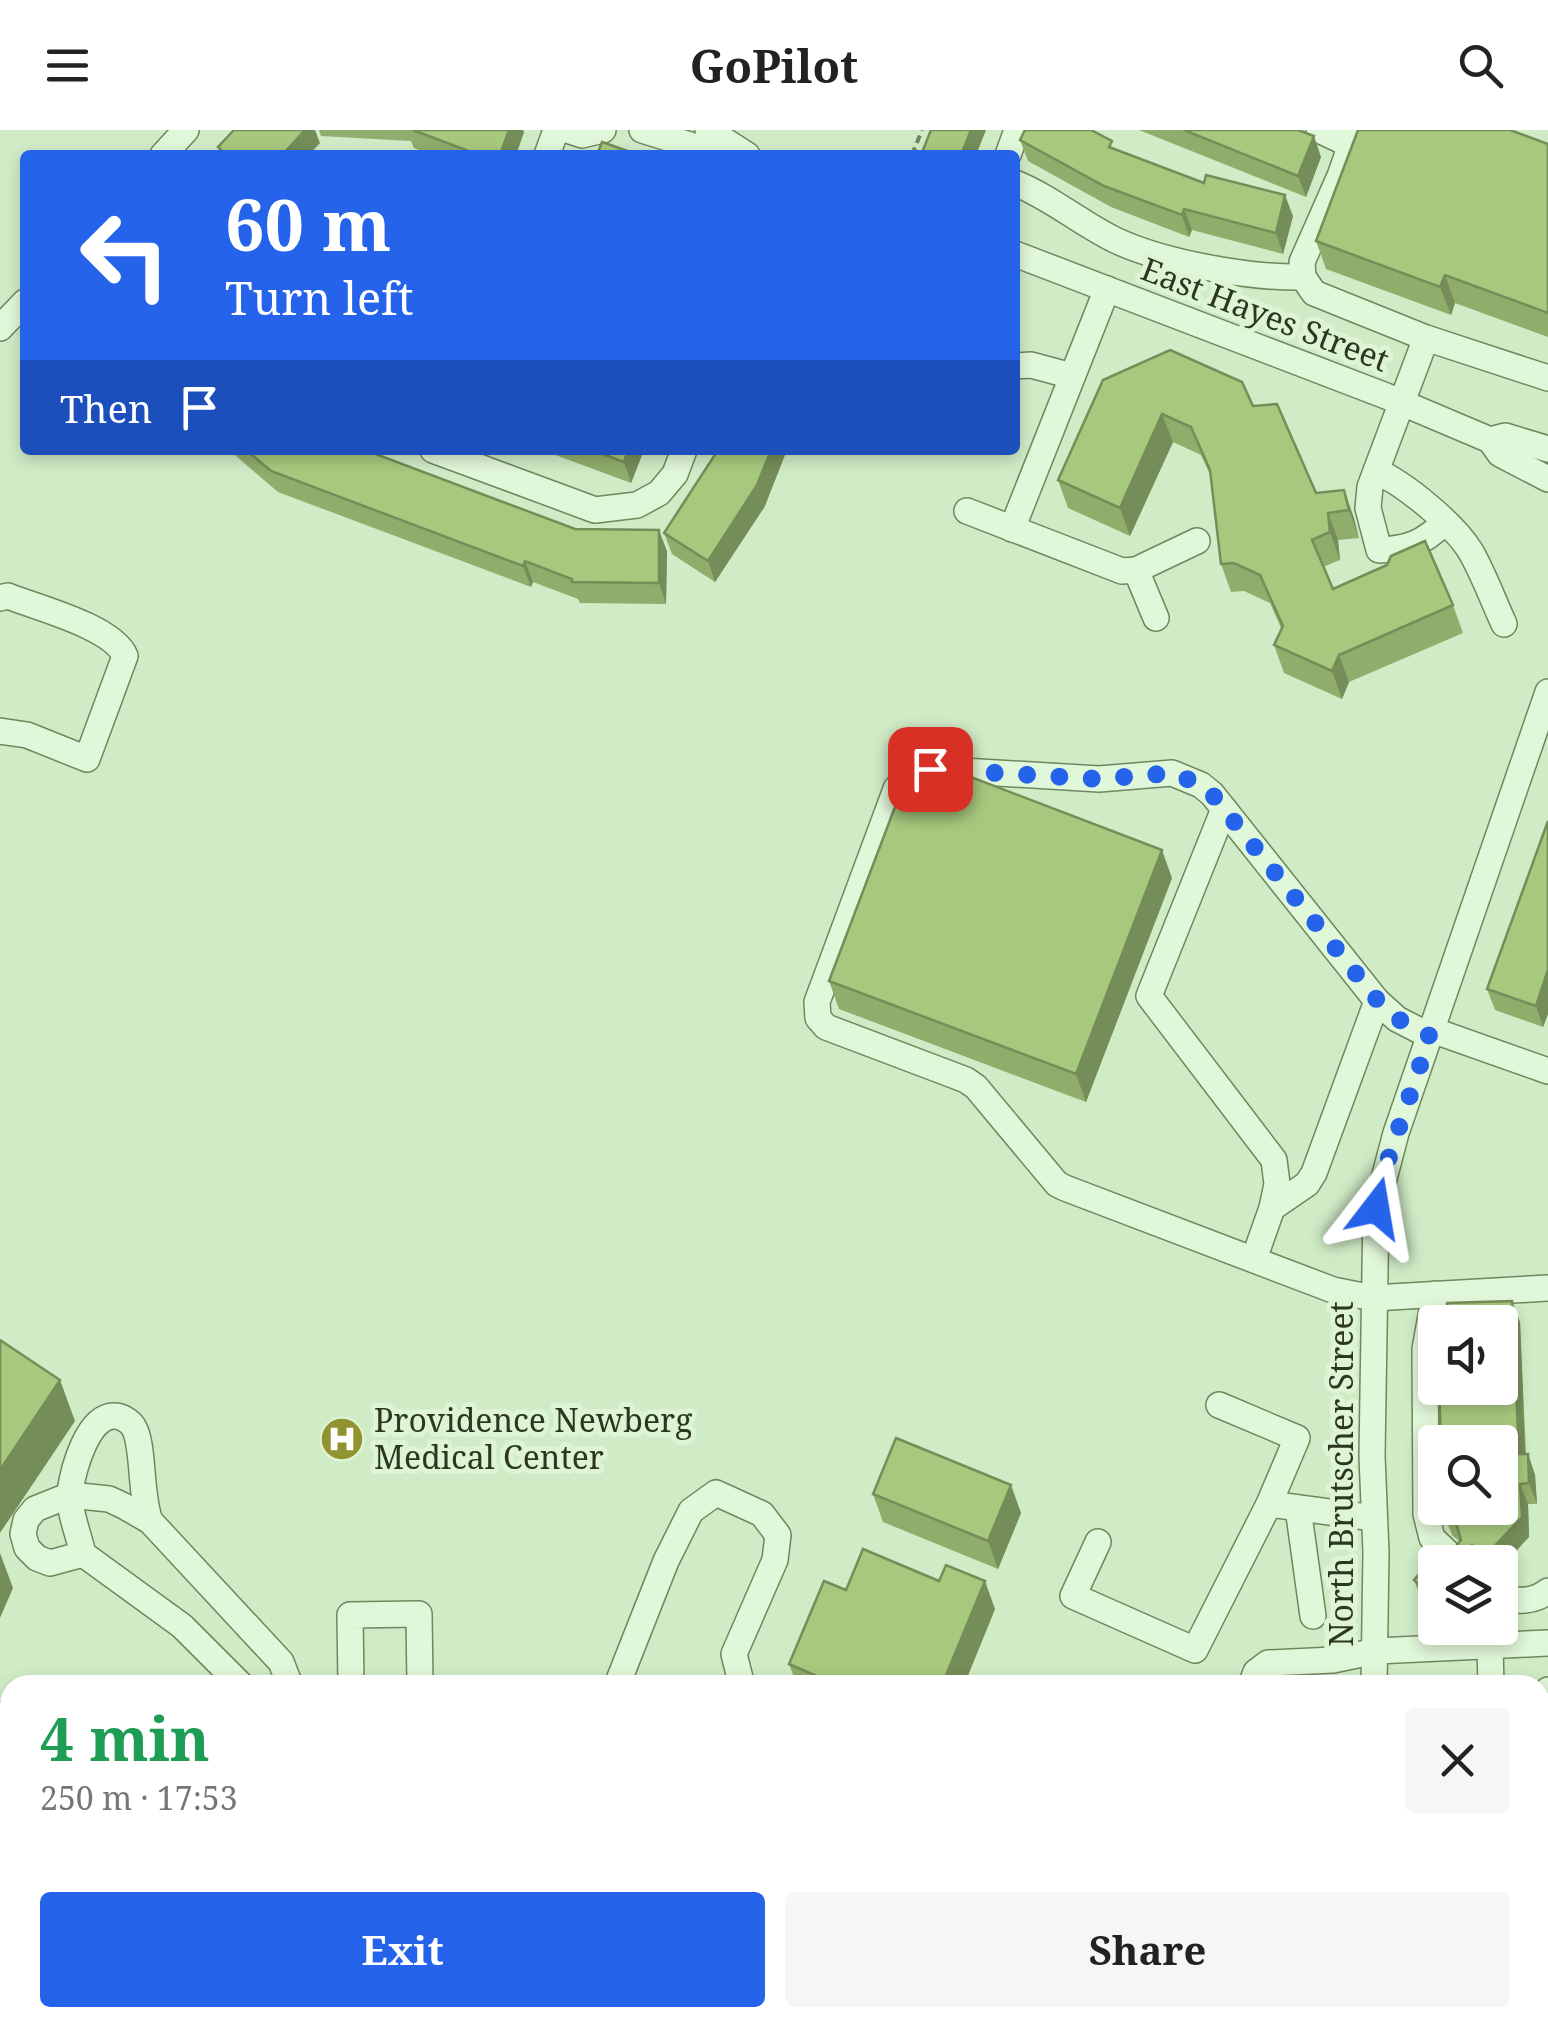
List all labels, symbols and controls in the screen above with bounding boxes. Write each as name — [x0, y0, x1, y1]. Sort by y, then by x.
text: GoPilot — [690, 35, 858, 96]
icon: menu — [40, 38, 95, 93]
icon: search — [1453, 38, 1508, 93]
text: 60 m — [225, 176, 391, 272]
icon: left — [60, 190, 190, 320]
street label: East Hayes Street — [1136, 247, 1396, 381]
text: Turn left — [225, 267, 414, 328]
icon: arrive — [172, 380, 227, 435]
text: Then — [60, 382, 152, 434]
pin — [888, 727, 973, 812]
icon: arrive — [903, 742, 958, 797]
position arrow — [1324, 1156, 1428, 1260]
street label: North Brutscher Street — [1319, 1301, 1362, 1647]
map controls — [1418, 1305, 1518, 1645]
button: sound — [1418, 1305, 1518, 1405]
place label: Providence Newberg Medical Center — [374, 1398, 692, 1478]
hospital icon: Providence Newberg Medical Center — [319, 1416, 365, 1462]
button: search — [1418, 1425, 1518, 1525]
button: layers — [1418, 1545, 1518, 1645]
text: 4 min — [40, 1697, 210, 1779]
button: close — [1405, 1708, 1510, 1813]
text: 250 m · 17:53 — [40, 1776, 238, 1819]
button: Exit — [40, 1892, 765, 2007]
button: Share — [785, 1892, 1510, 2007]

